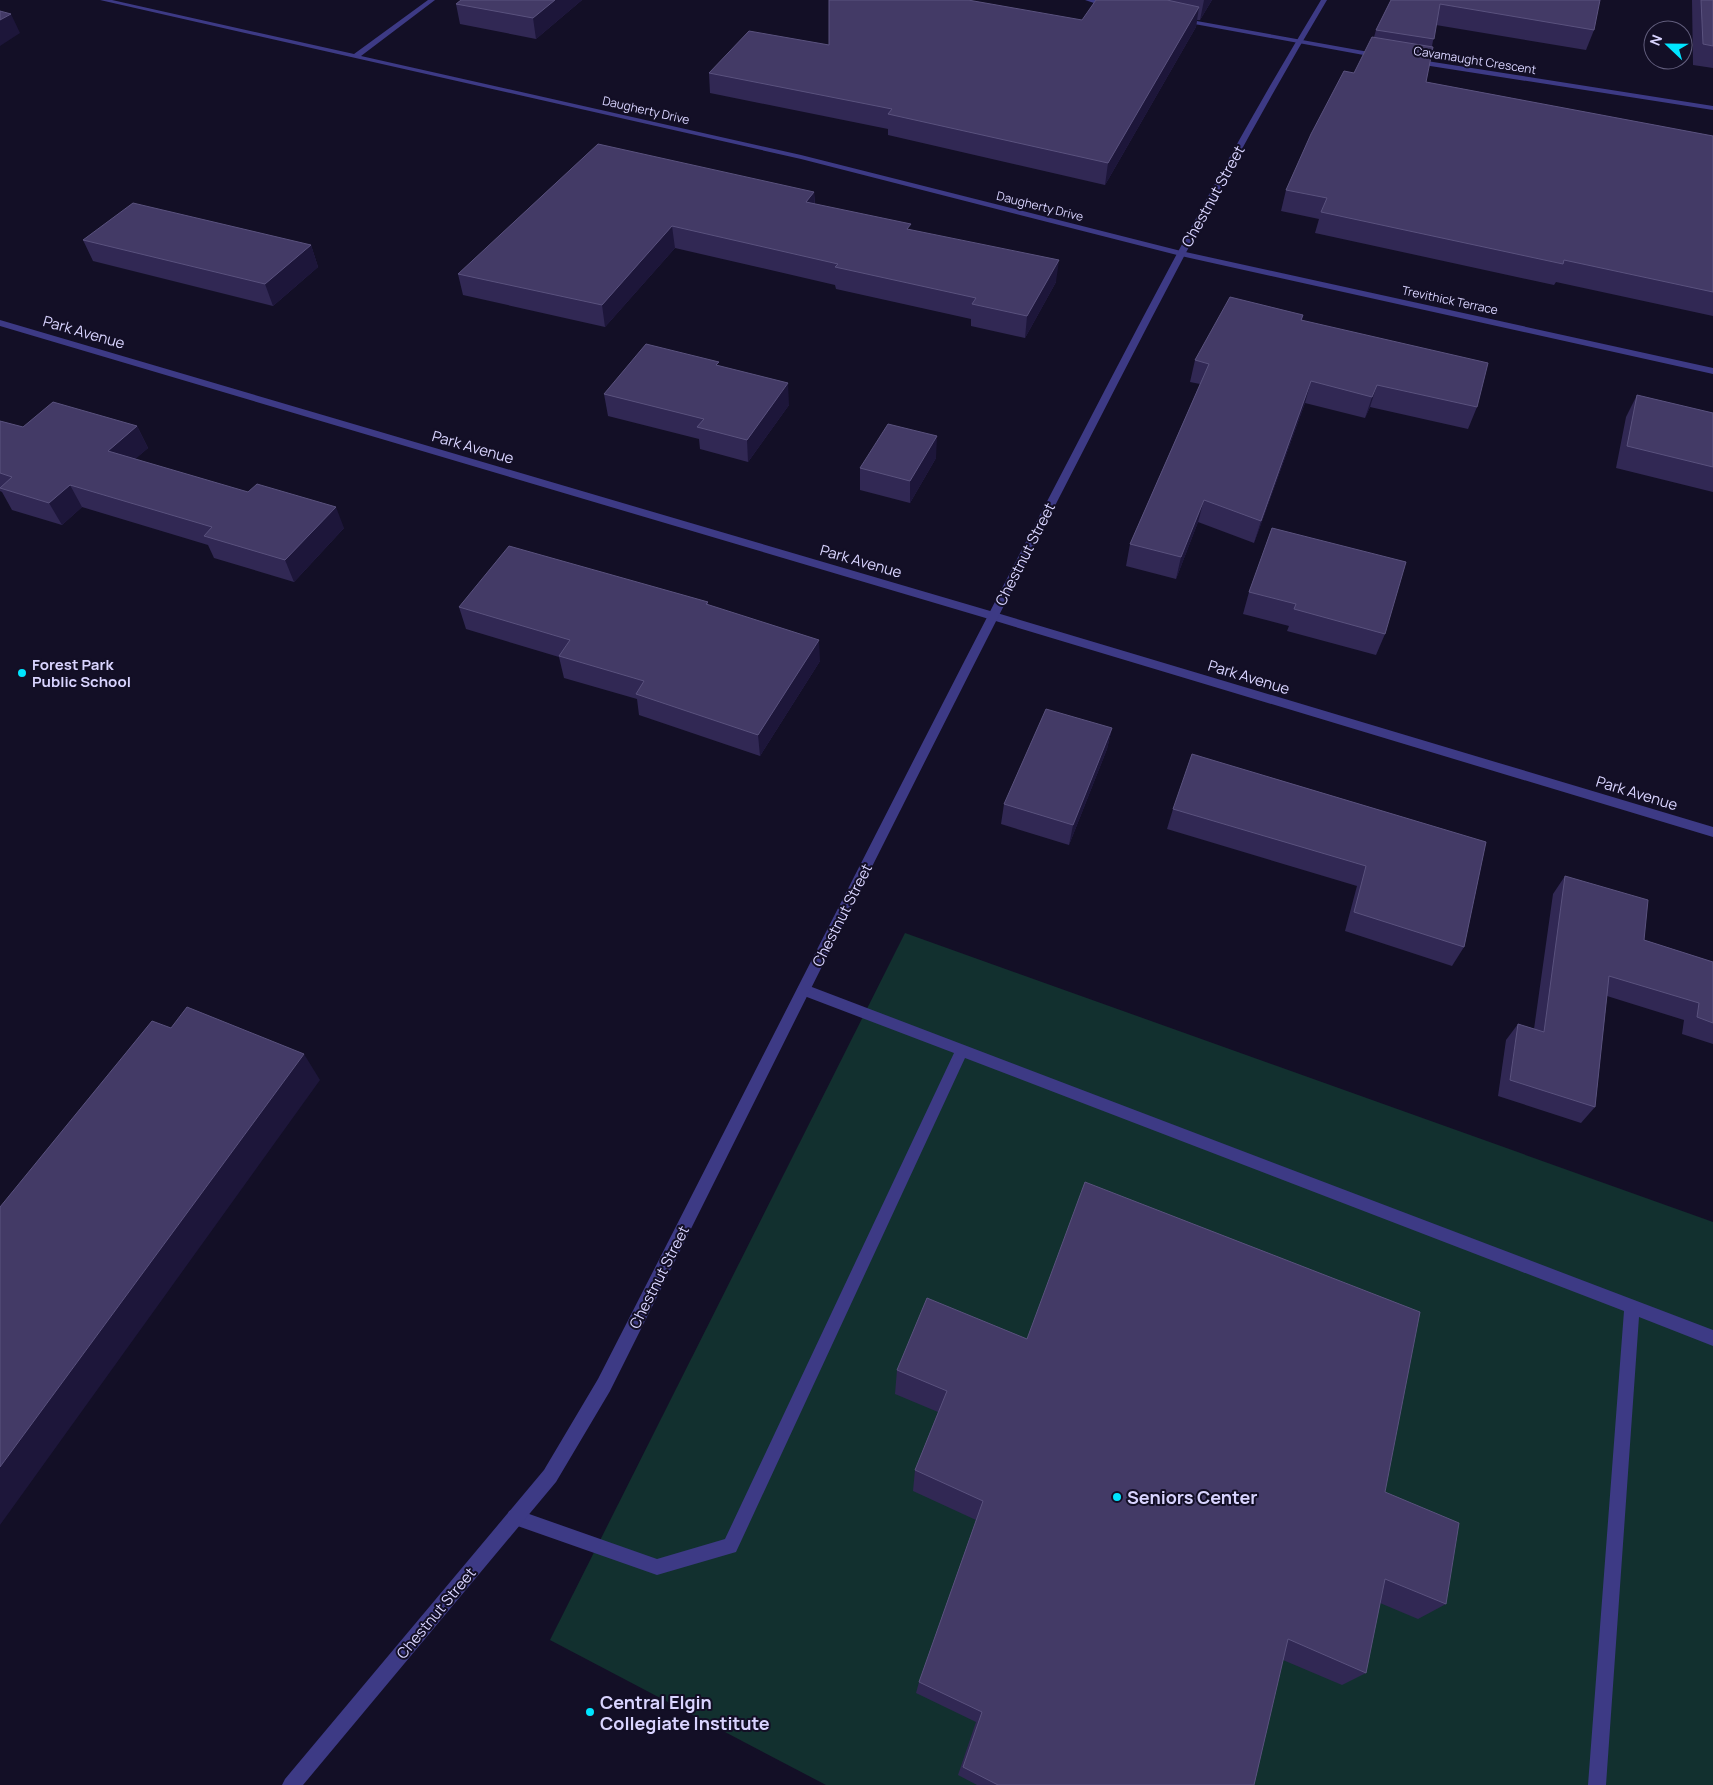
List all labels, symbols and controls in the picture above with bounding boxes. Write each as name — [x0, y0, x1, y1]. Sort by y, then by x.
north arrow — [1643, 20, 1693, 70]
text: N — [1645, 32, 1666, 48]
street label: Cavamaught Crescent — [1412, 42, 1538, 78]
street label: Daugherty Drive — [601, 92, 691, 128]
street label: Chestnut Street — [1176, 141, 1250, 251]
street label: Daugherty Drive — [995, 187, 1085, 225]
street label: Trevithick Terrace — [1400, 282, 1500, 318]
street label: Park Avenue — [41, 310, 128, 354]
street label: Park Avenue — [430, 425, 517, 469]
street label: Chestnut Street — [990, 499, 1060, 609]
street label: Park Avenue — [818, 539, 905, 583]
place label: Forest Park Public School — [32, 654, 131, 692]
street label: Park Avenue — [1206, 655, 1293, 699]
marker: Forest Park Public School — [16, 667, 28, 679]
street label: Park Avenue — [1594, 771, 1681, 815]
street label: Chestnut Street — [807, 860, 877, 970]
street label: Chestnut Street — [624, 1222, 694, 1332]
place label: Seniors Center — [1127, 1485, 1257, 1509]
marker: Seniors Center — [1111, 1491, 1123, 1503]
street label: Chestnut Street — [392, 1563, 480, 1663]
place label: Central Elgin Collegiate Institute — [600, 1690, 770, 1735]
marker: Central Elgin Collegiate Institute — [584, 1706, 596, 1718]

